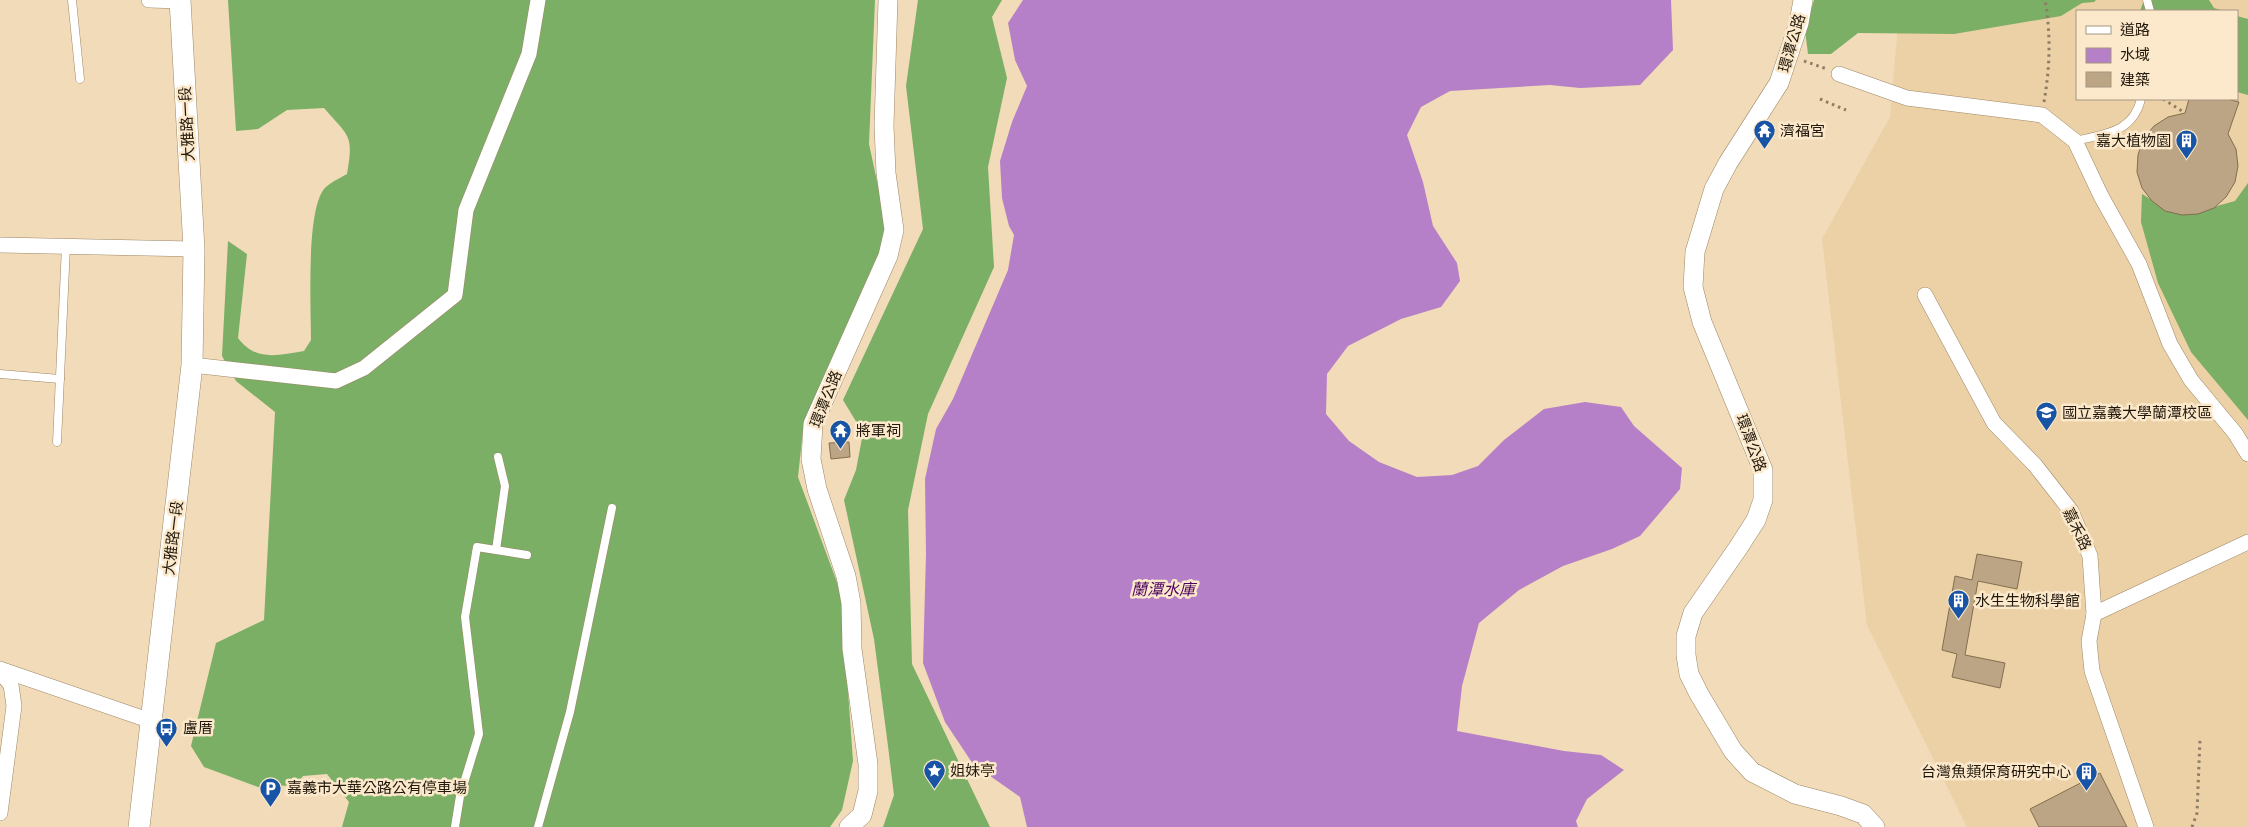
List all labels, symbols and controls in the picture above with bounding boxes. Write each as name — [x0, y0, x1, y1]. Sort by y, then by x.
legend — [2076, 10, 2238, 100]
street label: 環潭公路 — [1773, 11, 1810, 75]
text: 道路 — [2120, 19, 2150, 40]
text: 水域 — [2120, 44, 2150, 65]
text: 建築 — [2120, 69, 2150, 90]
street label: 大雅路一段 — [174, 86, 199, 162]
temple icon: 濟福宮 — [1752, 119, 1776, 150]
place label: 濟福宮 — [1780, 120, 1825, 141]
building icon: 嘉大植物園 — [2175, 129, 2199, 160]
place label: 嘉大植物園 — [2096, 130, 2171, 151]
street label: 環潭公路 — [805, 367, 847, 431]
school or university icon: 國立嘉義大學蘭潭校區 — [2034, 401, 2058, 432]
place label: 國立嘉義大學蘭潭校區 — [2062, 402, 2212, 423]
street label: 環潭公路 — [1731, 411, 1772, 475]
temple icon: 將軍祠 — [828, 419, 852, 450]
place label: 將軍祠 — [856, 420, 901, 441]
street label: 大雅路一段 — [158, 499, 187, 576]
street label: 嘉禾路 — [2058, 504, 2097, 554]
water label: 蘭潭水庫 — [1131, 578, 1198, 601]
building icon: 水生生物科學館 — [1947, 589, 1971, 620]
place label: 水生生物科學館 — [1975, 590, 2080, 611]
bus stop icon: 盧厝 — [155, 716, 179, 747]
place label: 盧厝 — [183, 717, 213, 738]
place icon: 姐妹亭 — [922, 759, 946, 790]
place label: 姐妹亭 — [950, 760, 995, 781]
building icon: 台灣魚類保育研究中心 — [2075, 760, 2099, 791]
place label: 台灣魚類保育研究中心 — [1921, 761, 2071, 782]
parking icon: 嘉義市大華公路公有停車場 — [259, 776, 283, 807]
place label: 嘉義市大華公路公有停車場 — [287, 777, 467, 798]

